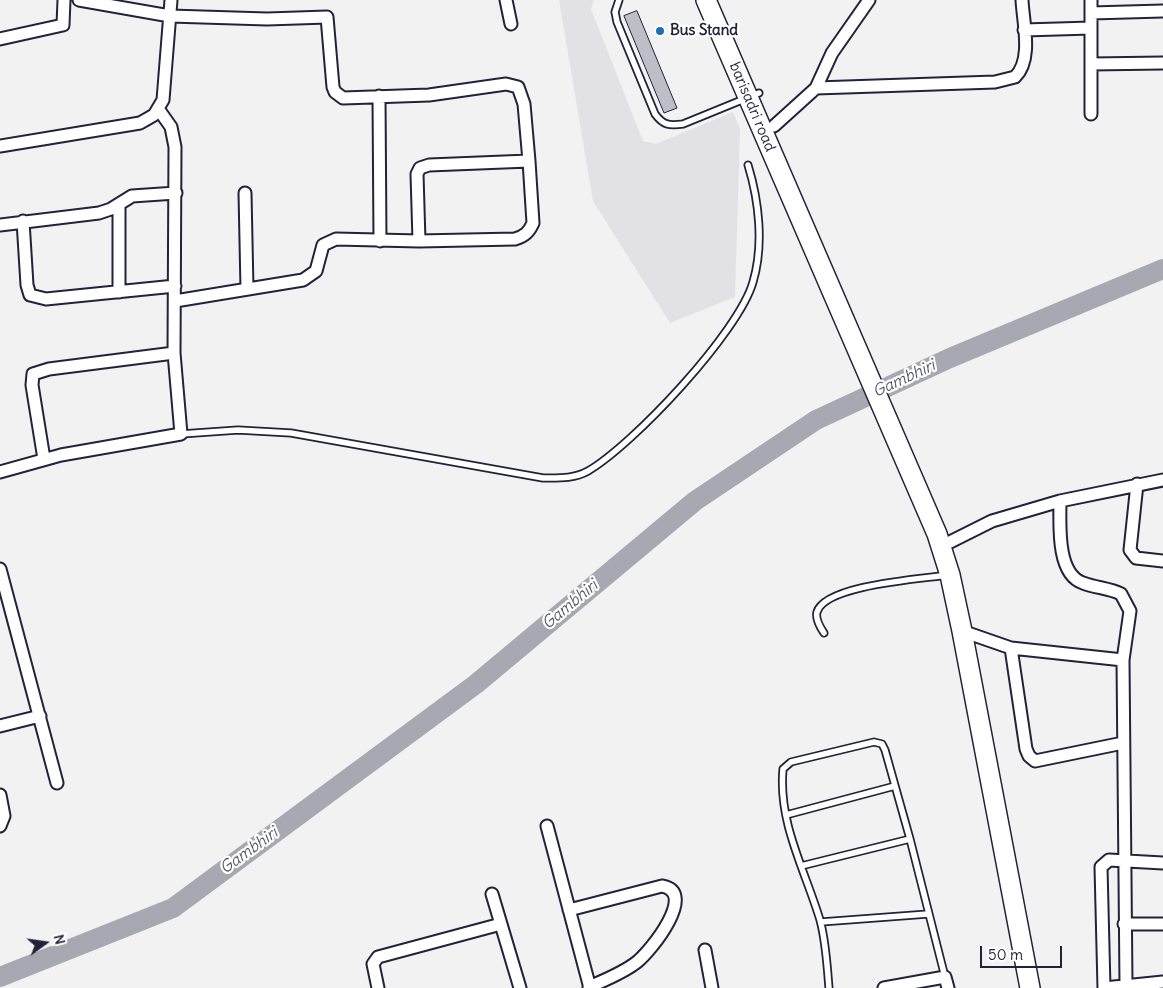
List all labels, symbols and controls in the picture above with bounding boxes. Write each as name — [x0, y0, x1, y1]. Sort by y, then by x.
place label: Bus Stand — [670, 22, 738, 40]
marker: Bus Stand — [654, 25, 666, 37]
street label: barisadri road — [725, 60, 779, 154]
water label: Gambhiri — [870, 356, 938, 402]
water label: Gambhiri — [538, 576, 602, 634]
water label: Gambhiri — [216, 824, 282, 878]
north arrow — [20, 918, 70, 968]
text: N — [50, 932, 69, 946]
scale bar — [983, 936, 1066, 968]
text: 50 m — [988, 945, 1023, 964]

